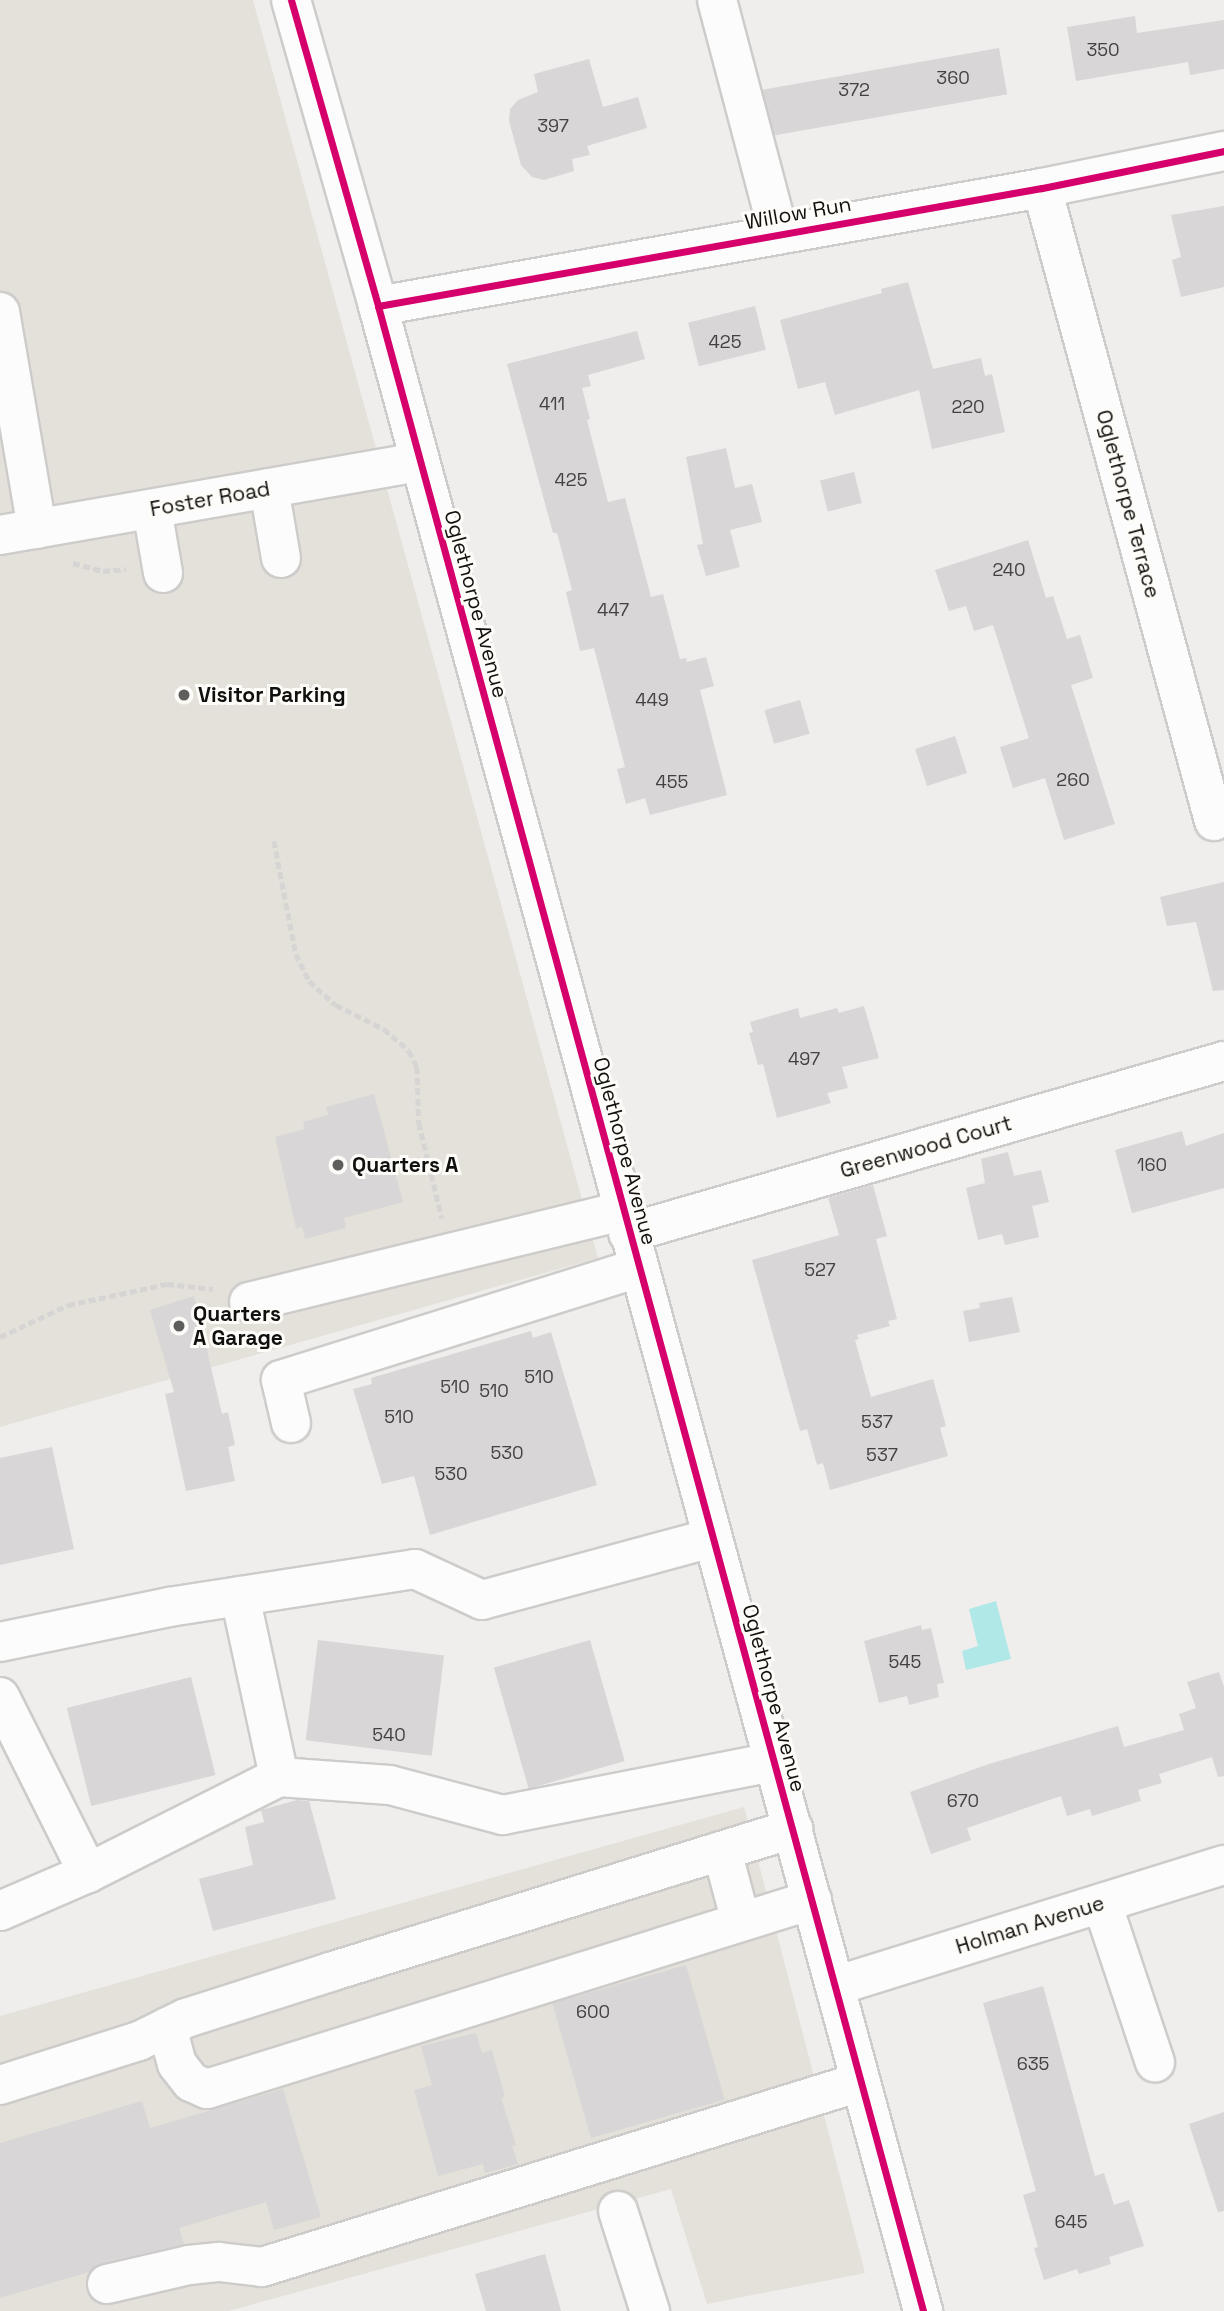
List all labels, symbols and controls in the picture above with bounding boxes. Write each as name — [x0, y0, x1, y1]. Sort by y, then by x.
house number: 350 — [1086, 39, 1120, 61]
house number: 360 — [936, 67, 970, 89]
house number: 372 — [838, 79, 870, 101]
house number: 397 — [537, 115, 569, 137]
street label: Willow Run — [743, 191, 853, 235]
house number: 425 — [709, 331, 741, 353]
house number: 411 — [539, 393, 565, 415]
house number: 220 — [951, 396, 985, 418]
street label: Oglethorpe Terrace — [1091, 407, 1165, 601]
house number: 425 — [555, 469, 587, 491]
street label: Foster Road — [148, 476, 272, 522]
street label: Oglethorpe Avenue — [439, 507, 513, 701]
house number: 240 — [992, 559, 1026, 581]
house number: 447 — [597, 599, 629, 621]
place label: Visitor Parking — [198, 682, 346, 708]
marker: Visitor Parking — [176, 687, 192, 703]
house number: 449 — [635, 689, 669, 711]
house number: 260 — [1056, 769, 1090, 791]
house number: 455 — [656, 771, 688, 793]
house number: 497 — [788, 1048, 820, 1070]
street label: Oglethorpe Avenue — [588, 1054, 662, 1248]
street label: Greenwood Court — [837, 1110, 1015, 1184]
place label: Quarters A — [352, 1152, 459, 1178]
house number: 160 — [1137, 1154, 1167, 1176]
marker: Quarters A — [330, 1157, 346, 1173]
house number: 527 — [804, 1259, 836, 1281]
place label: Quarters A Garage — [193, 1301, 283, 1351]
marker: Quarters A Garage — [171, 1318, 187, 1334]
house number: 510 — [524, 1366, 554, 1388]
house number: 510 — [440, 1376, 470, 1398]
house number: 510 — [479, 1380, 509, 1402]
house number: 510 — [384, 1406, 414, 1428]
house number: 537 — [861, 1411, 893, 1433]
house number: 530 — [490, 1442, 524, 1464]
house number: 537 — [866, 1444, 898, 1466]
house number: 530 — [434, 1463, 468, 1485]
street label: Oglethorpe Avenue — [737, 1601, 811, 1795]
house number: 545 — [889, 1651, 921, 1673]
house number: 540 — [372, 1724, 406, 1746]
house number: 670 — [947, 1790, 979, 1812]
street label: Holman Avenue — [952, 1890, 1108, 1960]
house number: 600 — [576, 2001, 610, 2023]
house number: 635 — [1017, 2053, 1049, 2075]
house number: 645 — [1054, 2211, 1088, 2233]

